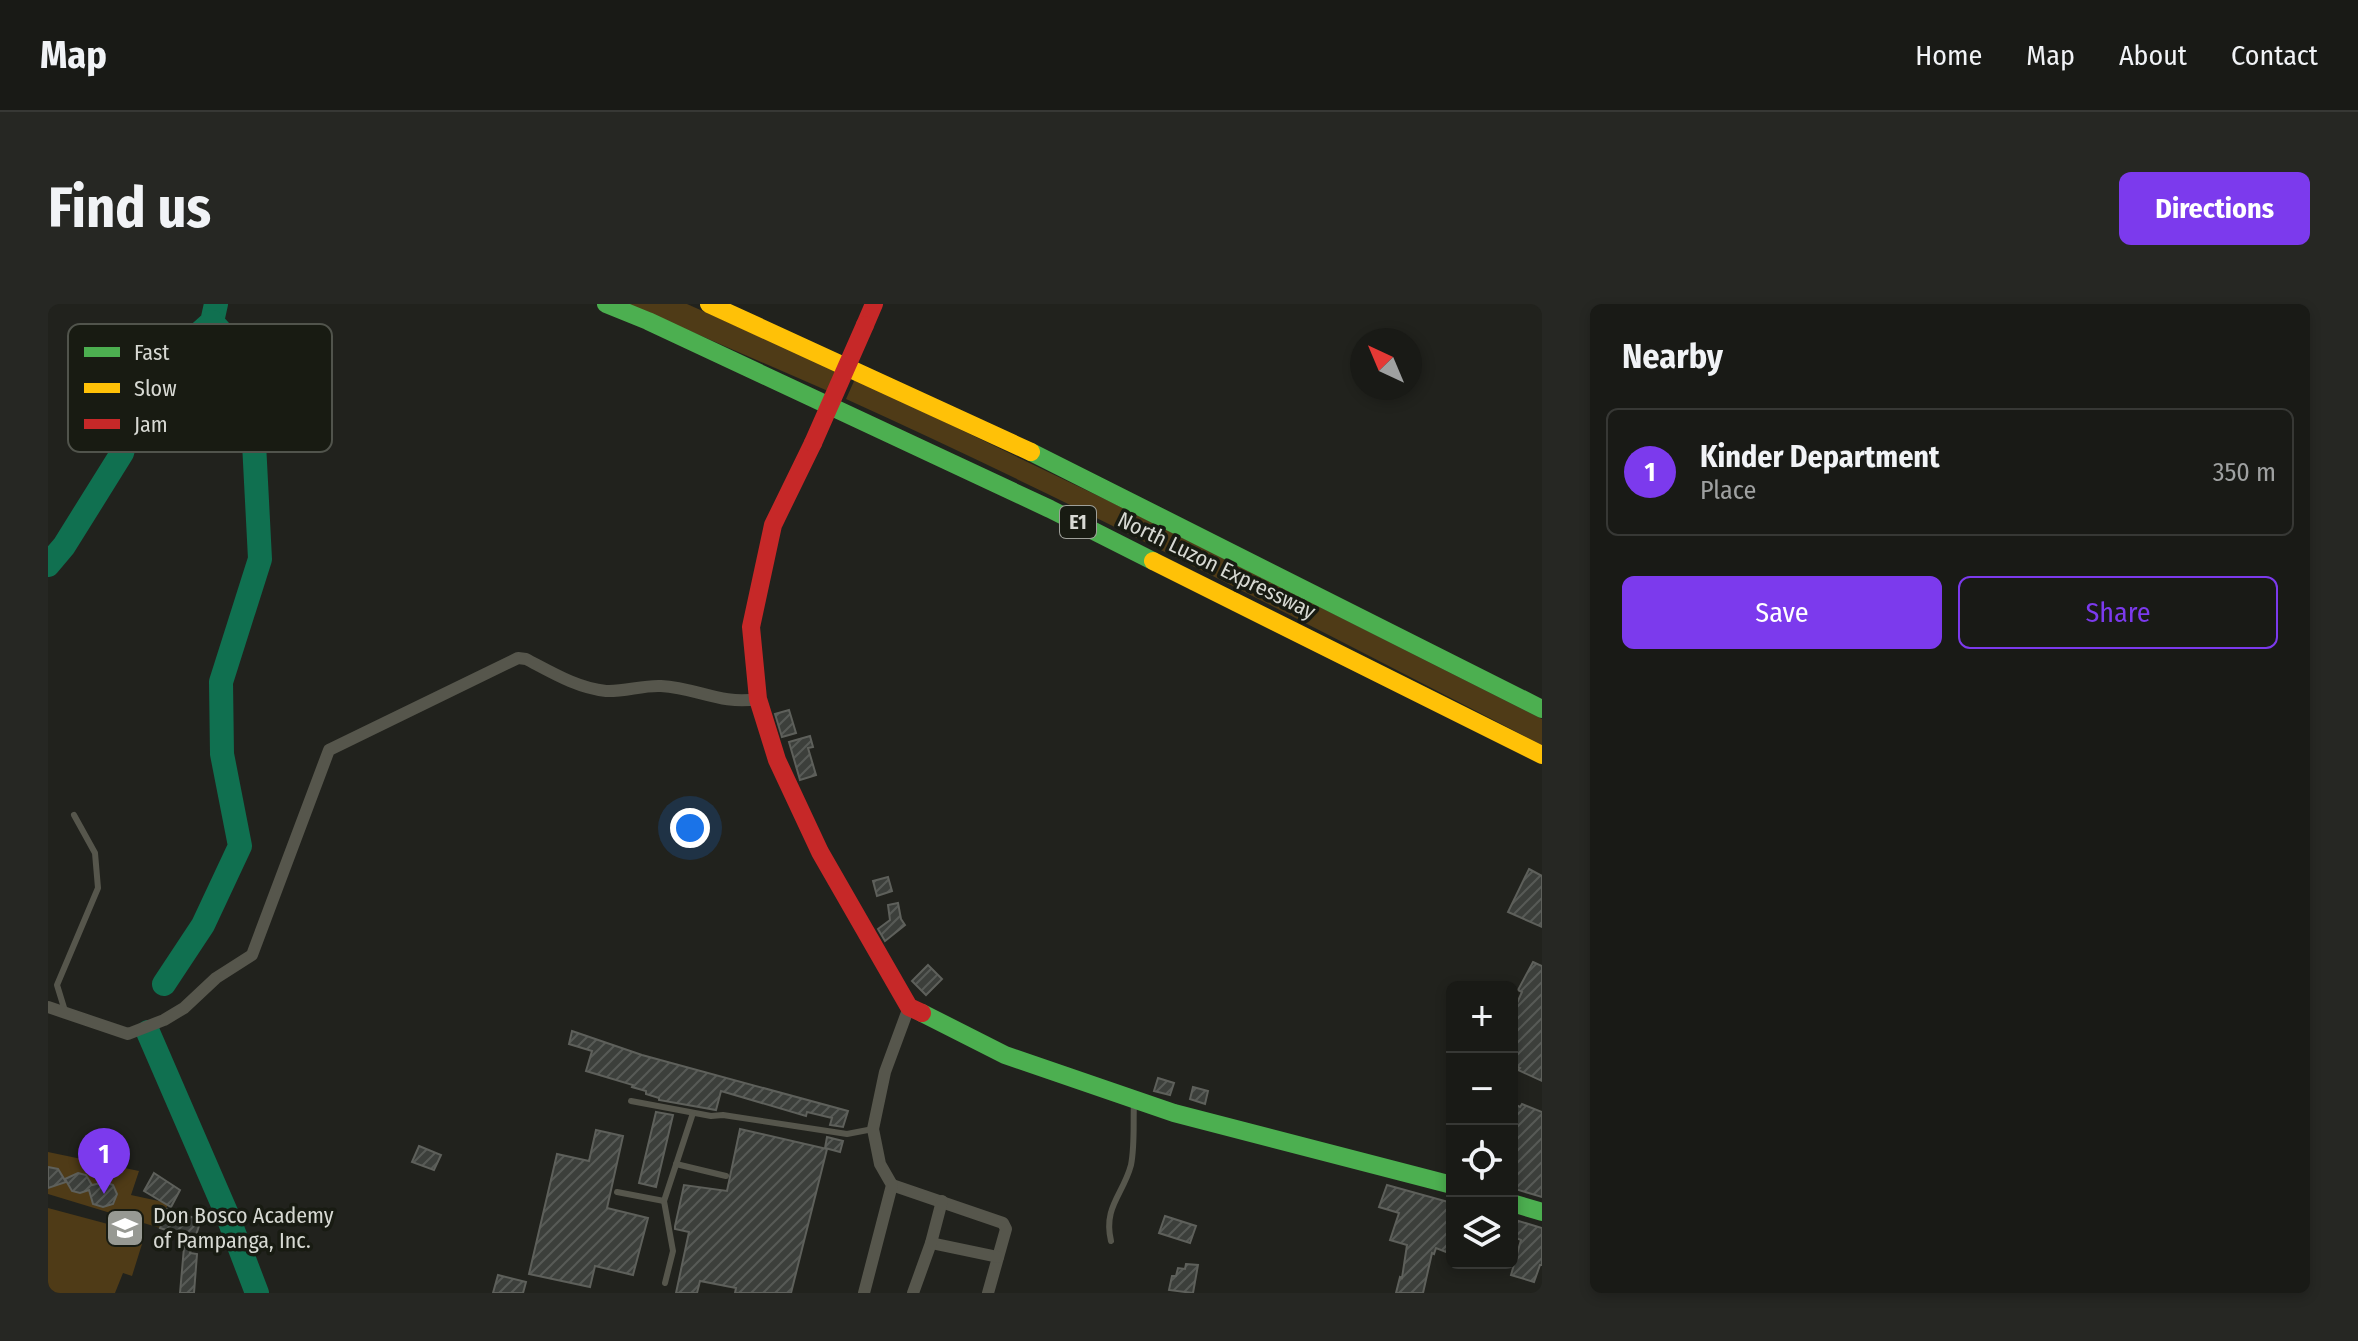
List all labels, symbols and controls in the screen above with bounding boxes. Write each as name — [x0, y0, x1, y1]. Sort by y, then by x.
text: Map — [40, 32, 107, 78]
text: Home — [1915, 39, 1982, 72]
text: Map — [2026, 39, 2075, 72]
text: About — [2119, 39, 2187, 72]
text: Contact — [2231, 39, 2318, 72]
button: Directions — [2119, 172, 2310, 245]
text: Find us — [48, 175, 211, 242]
legend — [68, 324, 332, 452]
north arrow — [1350, 328, 1422, 400]
text: Nearby — [1622, 336, 1723, 377]
text: Fast — [134, 339, 170, 366]
text: Slow — [134, 375, 177, 402]
text: Jam — [134, 411, 168, 438]
text: Kinder Department — [1700, 439, 1940, 475]
text: 1 — [1645, 457, 1656, 488]
text: 350 m — [2213, 457, 2276, 488]
text: Place — [1700, 475, 1756, 506]
road number: E1 — [1060, 506, 1096, 538]
street label: North Luzon Expressway — [1113, 506, 1320, 625]
button: Save — [1622, 576, 1942, 649]
button: Share — [1958, 576, 2278, 649]
your location — [670, 808, 710, 848]
map controls — [1446, 981, 1518, 1269]
button: + — [1446, 981, 1518, 1053]
button: − — [1446, 1053, 1518, 1125]
button: locate — [1446, 1125, 1518, 1197]
pin: 1 — [78, 1128, 130, 1194]
button: layers — [1446, 1197, 1518, 1269]
place label: Don Bosco Academy of Pampanga, Inc. — [153, 1202, 334, 1254]
school or university icon: Don Bosco Academy of Pampanga, Inc. — [104, 1207, 146, 1249]

